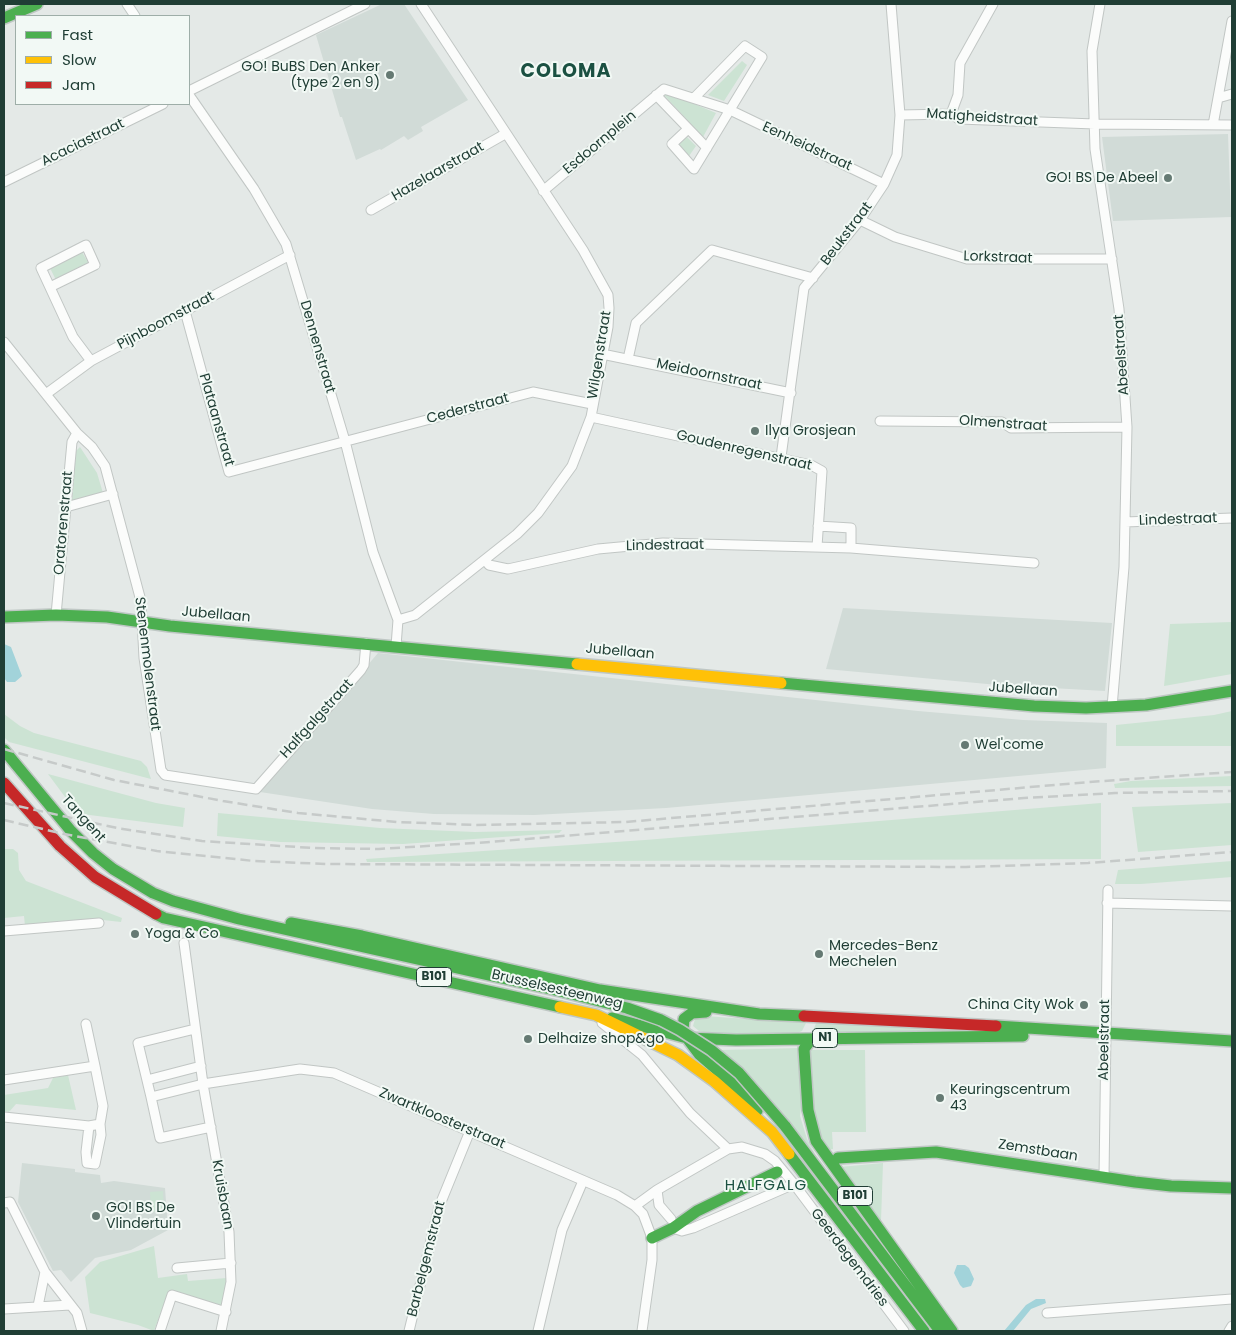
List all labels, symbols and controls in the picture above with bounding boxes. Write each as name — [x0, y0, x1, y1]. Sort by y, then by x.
legend — [15, 15, 190, 105]
text: Fast — [62, 24, 93, 45]
text: Slow — [62, 49, 96, 70]
place label: GO! BuBS Den Anker (type 2 en 9) — [241, 59, 380, 92]
district label: COLOMA — [520, 61, 612, 83]
marker: GO! BuBS Den Anker (type 2 en 9) — [384, 69, 396, 81]
text: Jam — [62, 74, 96, 95]
street label: Matigheidstraat — [926, 106, 1038, 130]
street label: Esdoornplein — [560, 108, 640, 178]
street label: Acaciastraat — [39, 116, 127, 170]
street label: Eenheidstraat — [759, 119, 855, 175]
street label: Hazelaarstraat — [389, 139, 487, 205]
place label: GO! BS De Abeel — [1046, 170, 1158, 186]
marker: GO! BS De Abeel — [1162, 172, 1174, 184]
street label: Beukstraat — [818, 199, 876, 269]
street label: Lorkstraat — [963, 248, 1033, 268]
street label: Pijnboomstraat — [115, 288, 217, 354]
street label: Dennenstraat — [296, 299, 338, 395]
street label: Wilgenstraat — [585, 310, 615, 400]
street label: Abeelstraat — [1111, 314, 1133, 396]
street label: Meidoornstraat — [655, 356, 763, 394]
street label: Plataanstraat — [195, 372, 237, 468]
street label: Cederstraat — [425, 390, 511, 428]
street label: Olmenstraat — [958, 413, 1048, 435]
place label: Ilya Grosjean — [765, 423, 856, 439]
marker: Ilya Grosjean — [749, 425, 761, 437]
street label: Goudenregenstraat — [675, 427, 813, 475]
street label: Oratorenstraat — [51, 470, 77, 576]
street label: Lindestraat — [1139, 510, 1217, 530]
street label: Lindestraat — [626, 537, 704, 555]
street label: Stenenmolenstraat — [130, 596, 164, 732]
street label: Jubellaan — [181, 604, 251, 626]
street label: Jubellaan — [585, 641, 655, 663]
street label: Halfgalgstraat — [277, 676, 357, 762]
street label: Jubellaan — [988, 679, 1058, 701]
place label: Wel'come — [975, 737, 1044, 753]
marker: Wel'come — [959, 739, 971, 751]
street label: Tangent — [57, 792, 109, 846]
place label: Yoga & Co — [145, 926, 219, 942]
marker: Yoga & Co — [129, 928, 141, 940]
place label: Mercedes-Benz Mechelen — [829, 938, 938, 970]
marker: Mercedes-Benz Mechelen — [813, 948, 825, 960]
street label: Brusselsesteenweg — [490, 967, 624, 1013]
road number: B101 — [416, 968, 452, 986]
place label: China City Wok — [968, 997, 1074, 1013]
marker: China City Wok — [1078, 999, 1090, 1011]
street label: Abeelstraat — [1096, 999, 1114, 1081]
road number: N1 — [812, 1028, 838, 1048]
place label: Delhaize shop&go — [538, 1031, 664, 1047]
marker: Delhaize shop&go — [522, 1033, 534, 1045]
place label: Keuringscentrum 43 — [950, 1082, 1070, 1114]
street label: Zwartkloosterstraat — [376, 1085, 508, 1153]
marker: Keuringscentrum 43 — [934, 1092, 946, 1104]
street label: Zemstbaan — [997, 1136, 1079, 1166]
street label: Kruisbaan — [208, 1159, 236, 1231]
district label: HALFGALG — [724, 1177, 808, 1195]
road number: B101 — [838, 1186, 872, 1206]
street label: Barbelgemstraat — [404, 1199, 450, 1319]
place label: GO! BS De Vlindertuin — [106, 1200, 181, 1232]
street label: Geerdegemdries — [807, 1206, 891, 1310]
marker: GO! BS De Vlindertuin — [90, 1210, 102, 1222]

